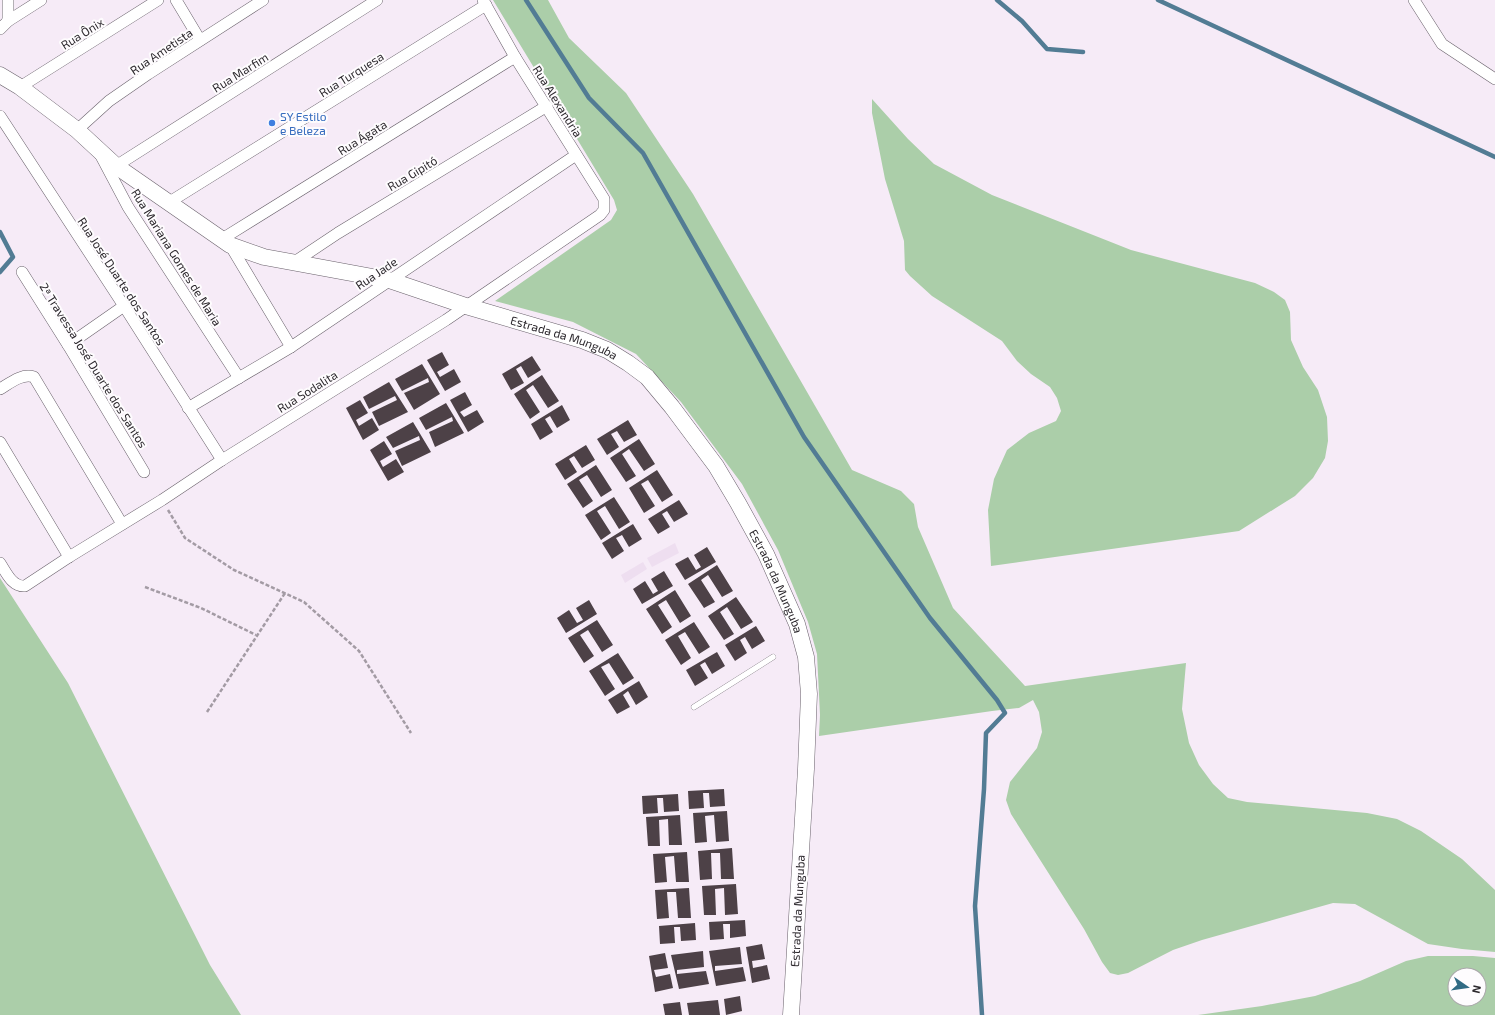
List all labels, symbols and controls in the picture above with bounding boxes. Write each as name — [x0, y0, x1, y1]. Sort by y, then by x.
street label: Rua Ônix — [58, 14, 107, 52]
street label: Rua Ametista — [127, 25, 195, 77]
street label: Rua Marfim — [209, 49, 271, 95]
street label: Rua Turquesa — [316, 49, 386, 99]
street label: Rua Alexandria — [530, 63, 586, 139]
place label: SY Estilo e Beleza — [280, 109, 327, 137]
street label: Rua Ágata — [335, 116, 389, 158]
marker: SY Estilo e Beleza — [267, 118, 277, 128]
street label: Rua Gipitó — [385, 153, 439, 193]
street label: Rua Mariana Gomes de Maria — [129, 186, 225, 328]
street label: Rua José Duarte dos Santos — [75, 214, 169, 348]
street label: Rua Jade — [352, 254, 400, 292]
street label: 2ª Travessa José Duarte dos Santos — [37, 280, 151, 450]
street label: Estrada da Munguba — [509, 312, 620, 362]
street label: Rua Sodalita — [274, 367, 340, 415]
street label: Estrada da Munguba — [747, 527, 806, 634]
street label: Estrada da Munguba — [787, 855, 807, 967]
north arrow — [1447, 967, 1487, 1007]
text: N — [1470, 984, 1484, 995]

